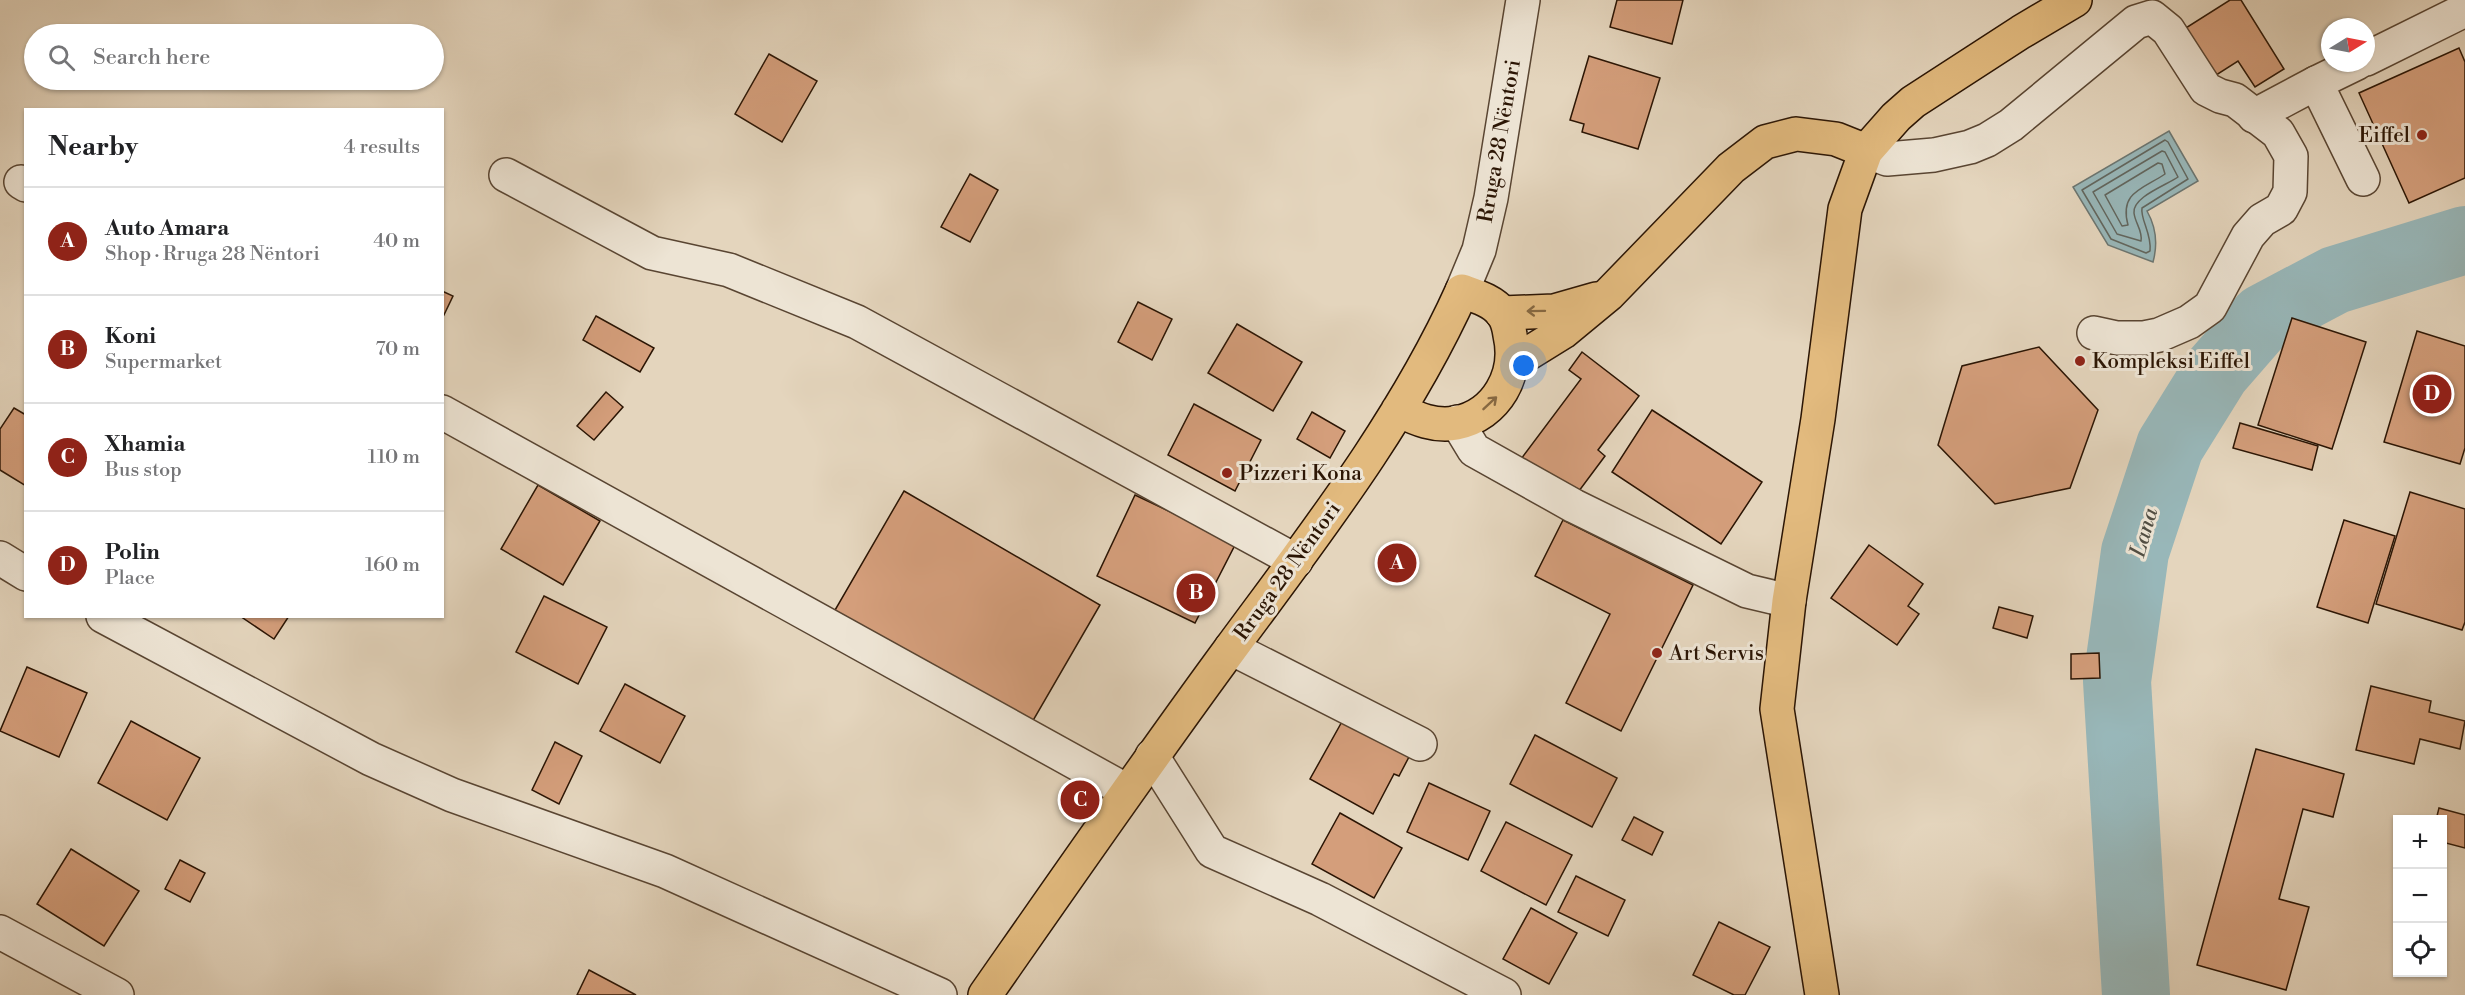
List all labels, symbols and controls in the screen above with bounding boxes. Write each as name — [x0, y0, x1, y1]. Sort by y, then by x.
north arrow — [2321, 18, 2375, 72]
search box — [24, 24, 444, 90]
icon: search — [45, 41, 78, 74]
text: Search here — [93, 44, 210, 71]
street label: Rruga 28 Nëntori — [1473, 58, 1527, 225]
place label: Eiffel — [2359, 123, 2410, 149]
marker: Eiffel — [2415, 128, 2429, 142]
text: Nearby — [48, 131, 138, 163]
text: 4 results — [343, 135, 420, 160]
text: Auto Amara — [105, 215, 229, 242]
text: A — [60, 229, 75, 254]
text: 40 m — [373, 229, 420, 254]
text: Shop · Rruga 28 Nëntori — [105, 242, 320, 267]
one-way arrow — [1526, 305, 1546, 317]
text: Koni — [105, 323, 156, 350]
text: B — [60, 337, 75, 362]
text: 70 m — [376, 337, 420, 362]
place label: Kompleksi Eiffel — [2092, 349, 2250, 375]
text: Supermarket — [105, 350, 222, 375]
your location — [1509, 351, 1538, 380]
marker: Kompleksi Eiffel — [2073, 354, 2087, 368]
pin: D — [2412, 372, 2452, 416]
one-way arrow — [1483, 396, 1498, 411]
text: Xhamia — [105, 431, 185, 458]
text: C — [60, 445, 75, 470]
text: 110 m — [368, 445, 420, 470]
text: Bus stop — [105, 458, 182, 483]
place label: Pizzeri Kona — [1239, 461, 1362, 487]
marker: Pizzeri Kona — [1220, 466, 1234, 480]
street label: Rruga 28 Nëntori — [1229, 497, 1347, 646]
water label: Lana — [2124, 504, 2165, 561]
text: Polin — [105, 539, 160, 566]
pin: A — [1378, 540, 1416, 586]
text: D — [60, 553, 75, 578]
text: 160 m — [365, 553, 420, 578]
text: Place — [105, 566, 155, 591]
pin: B — [1176, 570, 1216, 616]
place label: Art Servis — [1668, 641, 1764, 667]
marker: Art Servis — [1650, 646, 1664, 660]
pin: C — [1060, 778, 1100, 822]
map controls — [2393, 815, 2447, 977]
button: + — [2393, 815, 2447, 869]
button: − — [2393, 869, 2447, 923]
button: locate — [2393, 923, 2447, 977]

